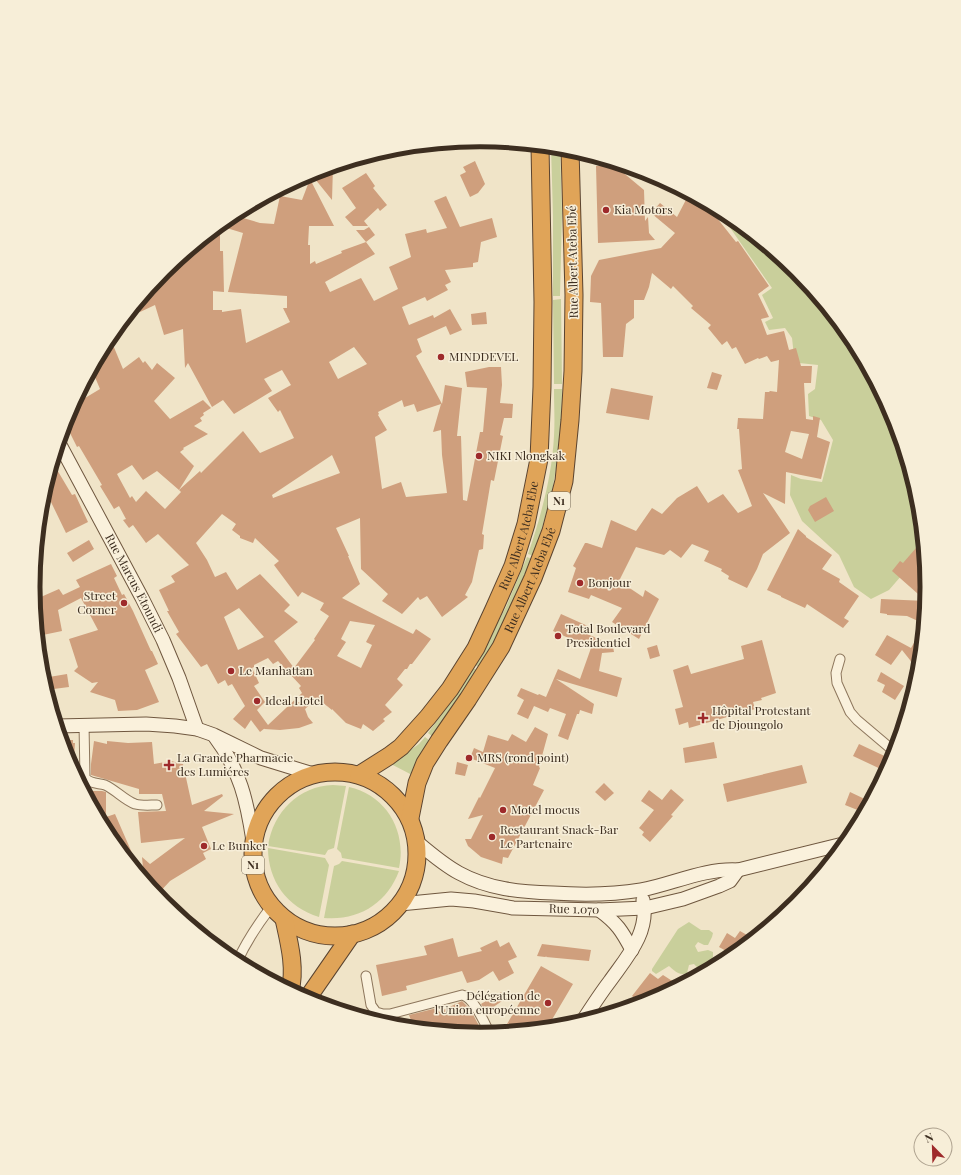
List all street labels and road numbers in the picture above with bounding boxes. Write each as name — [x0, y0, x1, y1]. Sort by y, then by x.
street label: Rue Albert Ateba Ebé — [563, 205, 581, 319]
street label: Rue Albert Ateba Ebe — [494, 480, 541, 592]
road number: N1 — [548, 492, 570, 510]
street label: Rue Albert Ateba Ebé — [500, 526, 559, 635]
street label: Rue Marcus Etoundi — [102, 531, 167, 635]
road number: N1 — [242, 856, 264, 874]
street label: Rue 1.070 — [549, 900, 600, 917]

